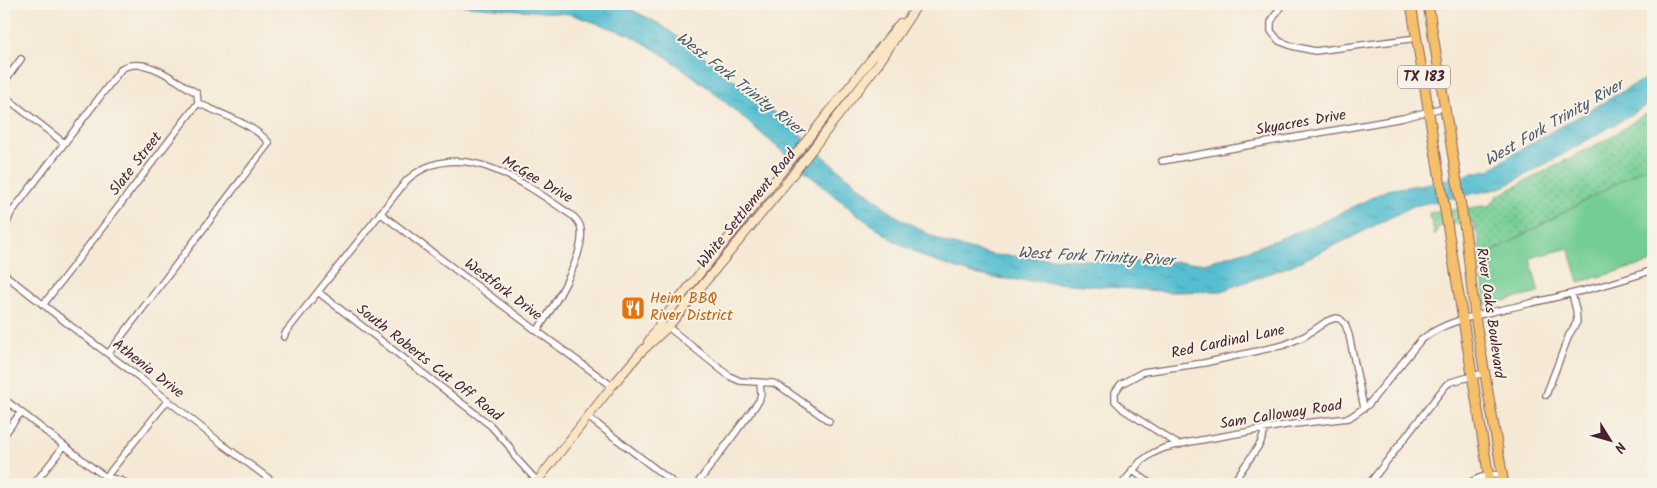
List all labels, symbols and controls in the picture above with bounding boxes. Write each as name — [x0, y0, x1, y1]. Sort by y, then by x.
water label: West Fork Trinity River — [671, 26, 812, 144]
road number: TX 183 — [1398, 66, 1450, 88]
water label: West Fork Trinity River — [1480, 71, 1631, 173]
street label: Skyacres Drive — [1254, 103, 1348, 143]
street label: Slate Street — [103, 127, 169, 201]
street label: White Settlement Road — [691, 144, 803, 274]
street label: McGee Drive — [497, 150, 577, 210]
water label: West Fork Trinity River — [1017, 240, 1178, 274]
street label: River Oaks Boulevard — [1469, 246, 1511, 380]
street label: Westfork Drive — [459, 253, 547, 328]
place label: Heim BBQ River District — [650, 287, 733, 328]
restaurant icon: Heim BBQ River District — [620, 295, 646, 321]
street label: South Roberts Cut Off Road — [351, 298, 508, 428]
street label: Red Cardinal Lane — [1169, 318, 1287, 366]
street label: Athenia Drive — [107, 333, 189, 405]
street label: Sam Calloway Road — [1218, 393, 1344, 437]
north arrow — [1584, 416, 1634, 466]
text: N — [1608, 437, 1631, 457]

